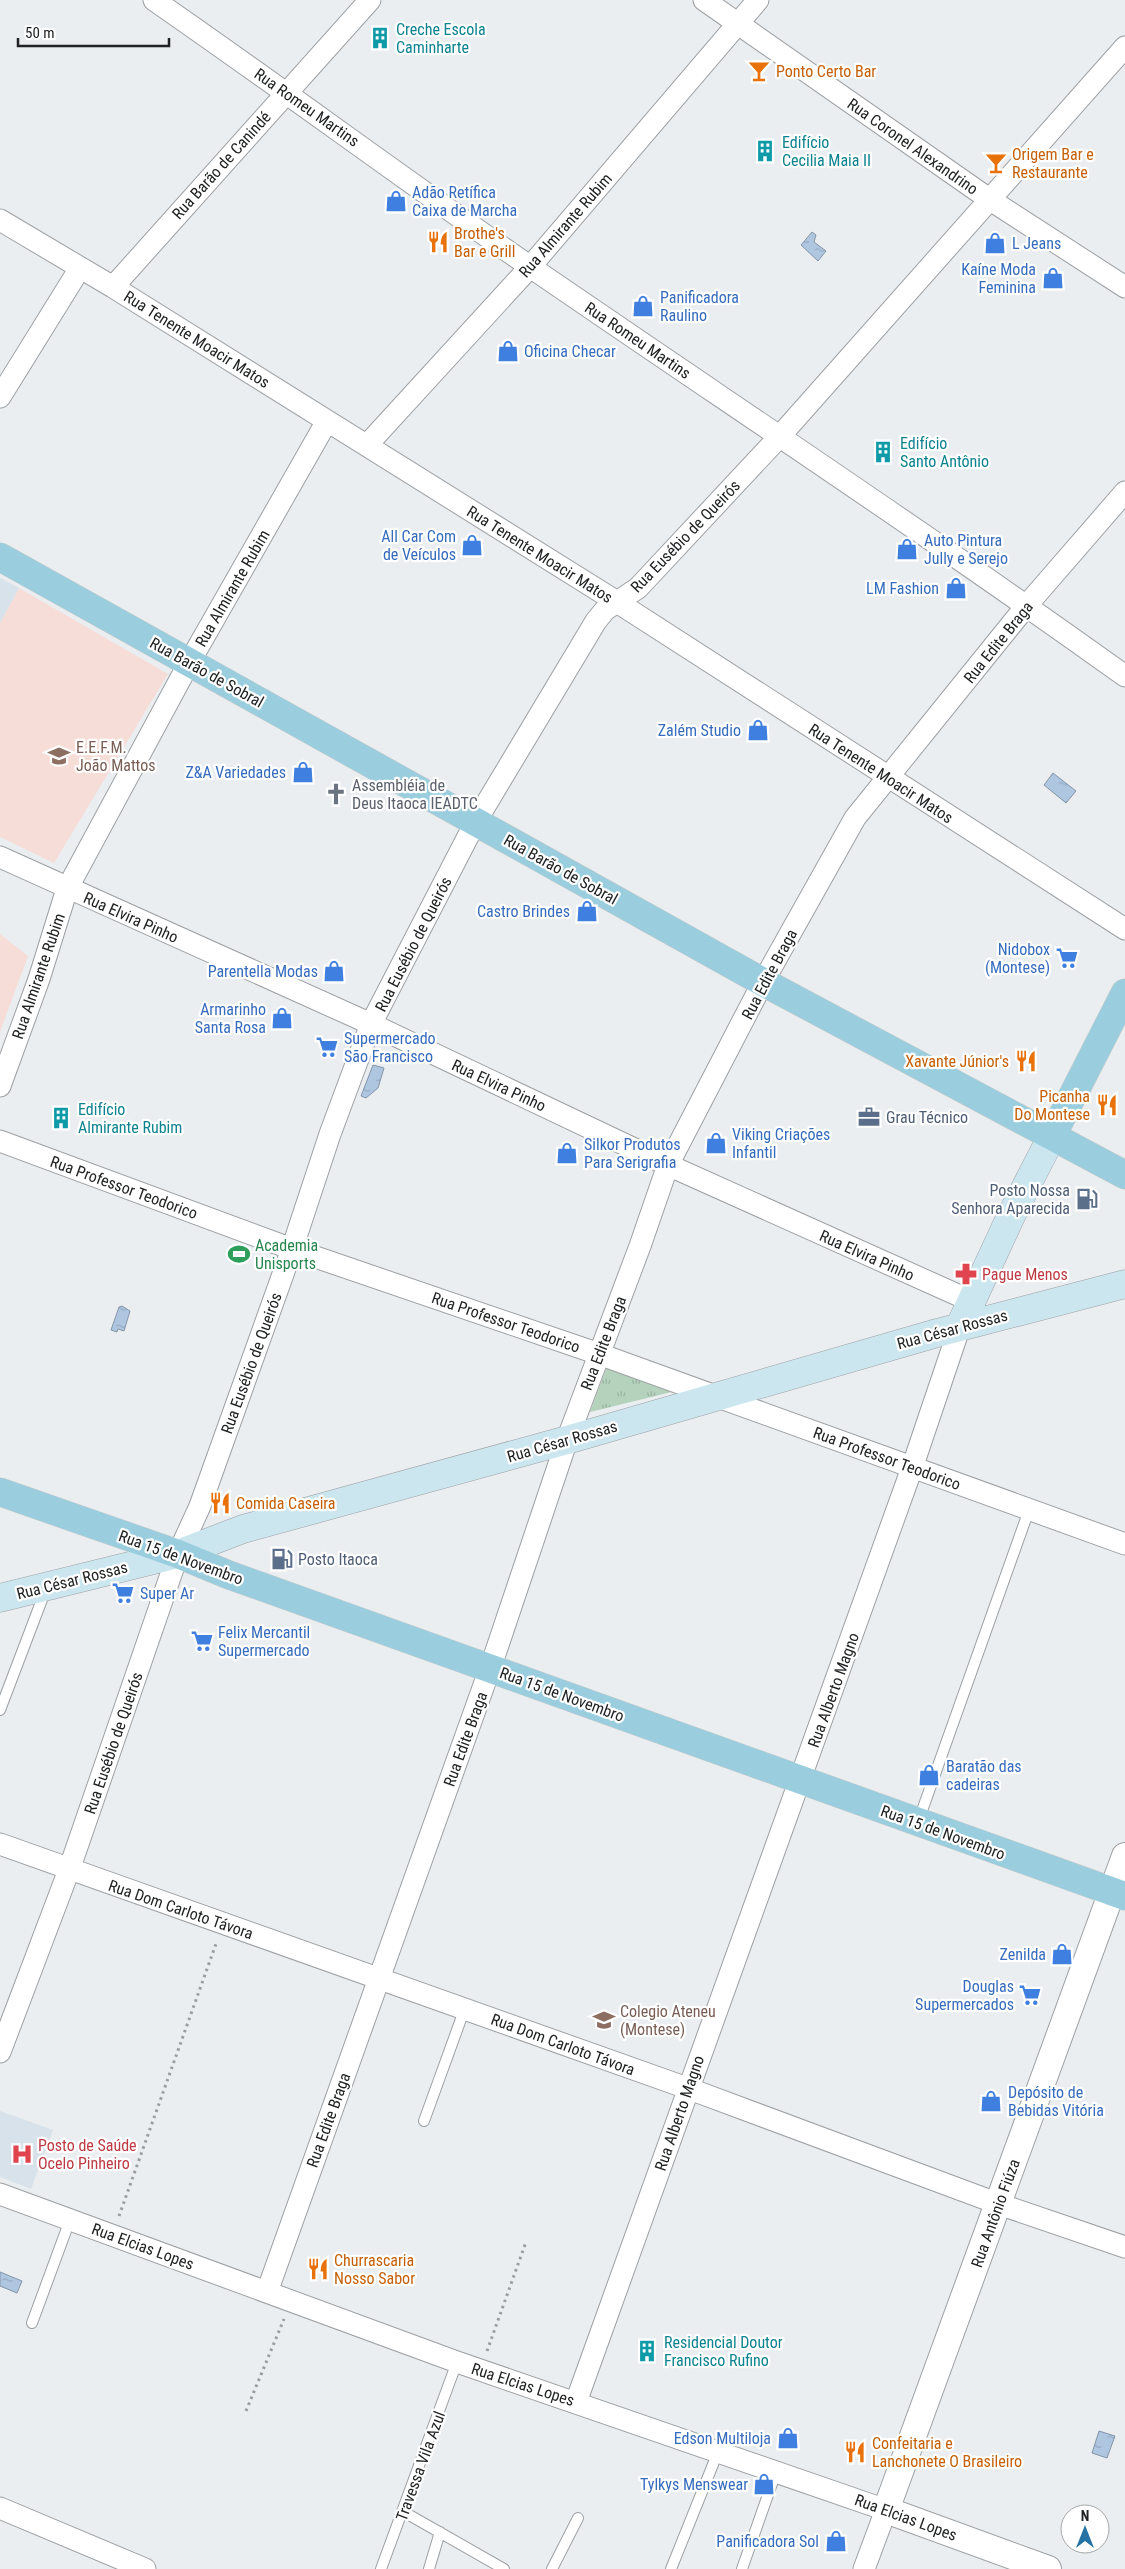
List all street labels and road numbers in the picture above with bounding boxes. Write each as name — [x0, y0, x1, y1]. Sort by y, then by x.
street label: Rua Romeu Martins — [251, 64, 363, 151]
street label: Rua Coronel Alexandrino — [844, 94, 982, 199]
street label: Rua Barão de Canindé — [168, 108, 275, 223]
street label: Rua Almirante Rubim — [515, 169, 616, 281]
street label: Rua Tenente Moacir Matos — [120, 287, 273, 392]
street label: Rua Romeu Martins — [581, 298, 694, 383]
street label: Rua Eusébio de Queirós — [627, 476, 744, 596]
street label: Rua Tenente Moacir Matos — [463, 502, 616, 607]
street label: Rua Almirante Rubim — [191, 526, 274, 650]
street label: Rua Edite Braga — [960, 598, 1037, 687]
street label: Rua Barão de Sobral — [147, 633, 267, 712]
street label: Rua Tenente Moacir Matos — [805, 720, 956, 827]
street label: Rua Barão de Sobral — [501, 830, 621, 909]
street label: Rua Eusébio de Queirós — [371, 874, 456, 1015]
street label: Rua Elvira Pinho — [80, 888, 181, 947]
street label: Rua Almirante Rubim — [8, 911, 69, 1042]
street label: Rua Edite Braga — [738, 926, 801, 1023]
street label: Rua Elvira Pinho — [449, 1055, 549, 1116]
street label: Rua Professor Teodorico — [48, 1152, 200, 1223]
street label: Rua Elvira Pinho — [816, 1226, 917, 1285]
street label: Rua Professor Teodorico — [429, 1288, 582, 1357]
street label: Rua Eusébio de Queirós — [217, 1290, 286, 1436]
street label: Rua Edite Braga — [577, 1293, 630, 1393]
street label: Rua César Rossas — [895, 1306, 1010, 1353]
street label: Rua César Rossas — [505, 1417, 619, 1466]
street label: Rua Professor Teodorico — [811, 1423, 963, 1494]
street label: Rua 15 de Novembro — [116, 1526, 246, 1589]
street label: Rua César Rossas — [15, 1558, 130, 1603]
street label: Rua Alberto Magno — [804, 1630, 863, 1750]
street label: Rua 15 de Novembro — [497, 1663, 627, 1726]
street label: Rua Eusébio de Queirós — [80, 1670, 147, 1817]
street label: Rua Edite Braga — [440, 1689, 491, 1789]
street label: Rua 15 de Novembro — [878, 1801, 1008, 1864]
street label: Rua Dom Carloto Távora — [106, 1876, 256, 1943]
street label: Rua Dom Carloto Távora — [488, 2010, 637, 2079]
street label: Rua Alberto Magno — [651, 2053, 708, 2173]
street label: Rua Edite Braga — [303, 2070, 354, 2170]
street label: Rua Antônio Fiúza — [967, 2156, 1024, 2270]
street label: Rua Elcias Lopes — [89, 2219, 196, 2274]
street label: Rua Elcias Lopes — [469, 2359, 577, 2410]
street label: Travessa Vila Azul — [392, 2409, 449, 2524]
street label: Rua Elcias Lopes — [852, 2490, 959, 2545]

